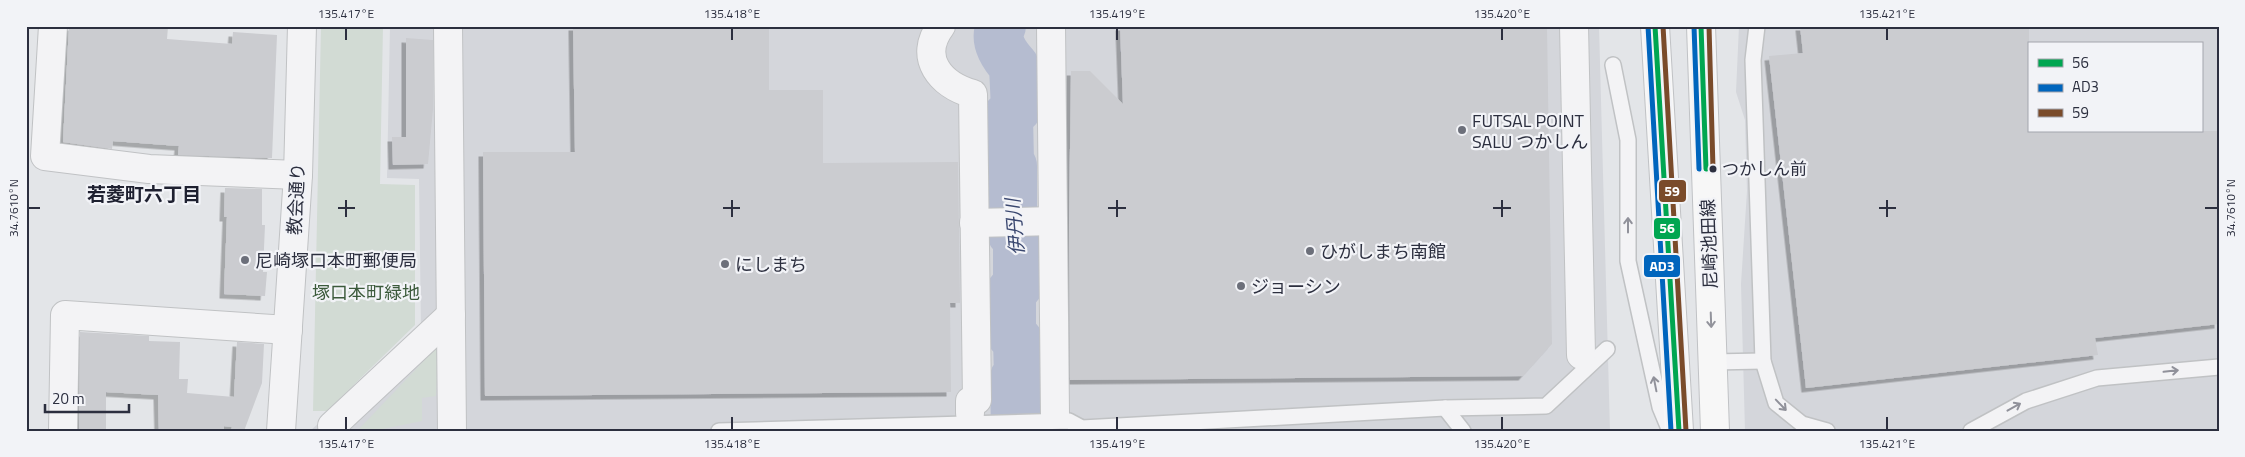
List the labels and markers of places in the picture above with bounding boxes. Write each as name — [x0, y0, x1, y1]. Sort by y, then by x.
place label: FUTSAL POINT SALU つかしん — [1472, 107, 1588, 155]
marker: FUTSAL POINT SALU つかしん — [1456, 124, 1468, 136]
place label: つかしん前 — [1722, 156, 1807, 182]
marker: つかしん前 — [1708, 164, 1718, 174]
place label: ひがしまち南館 — [1320, 238, 1446, 265]
marker: ひがしまち南館 — [1304, 245, 1316, 257]
place label: 尼崎塚口本町郵便局 — [255, 247, 417, 274]
place label: にしまち — [735, 251, 807, 278]
marker: 尼崎塚口本町郵便局 — [239, 254, 251, 266]
marker: にしまち — [719, 258, 731, 270]
place label: ジョーシン — [1251, 273, 1341, 300]
marker: ジョーシン — [1235, 280, 1247, 292]

